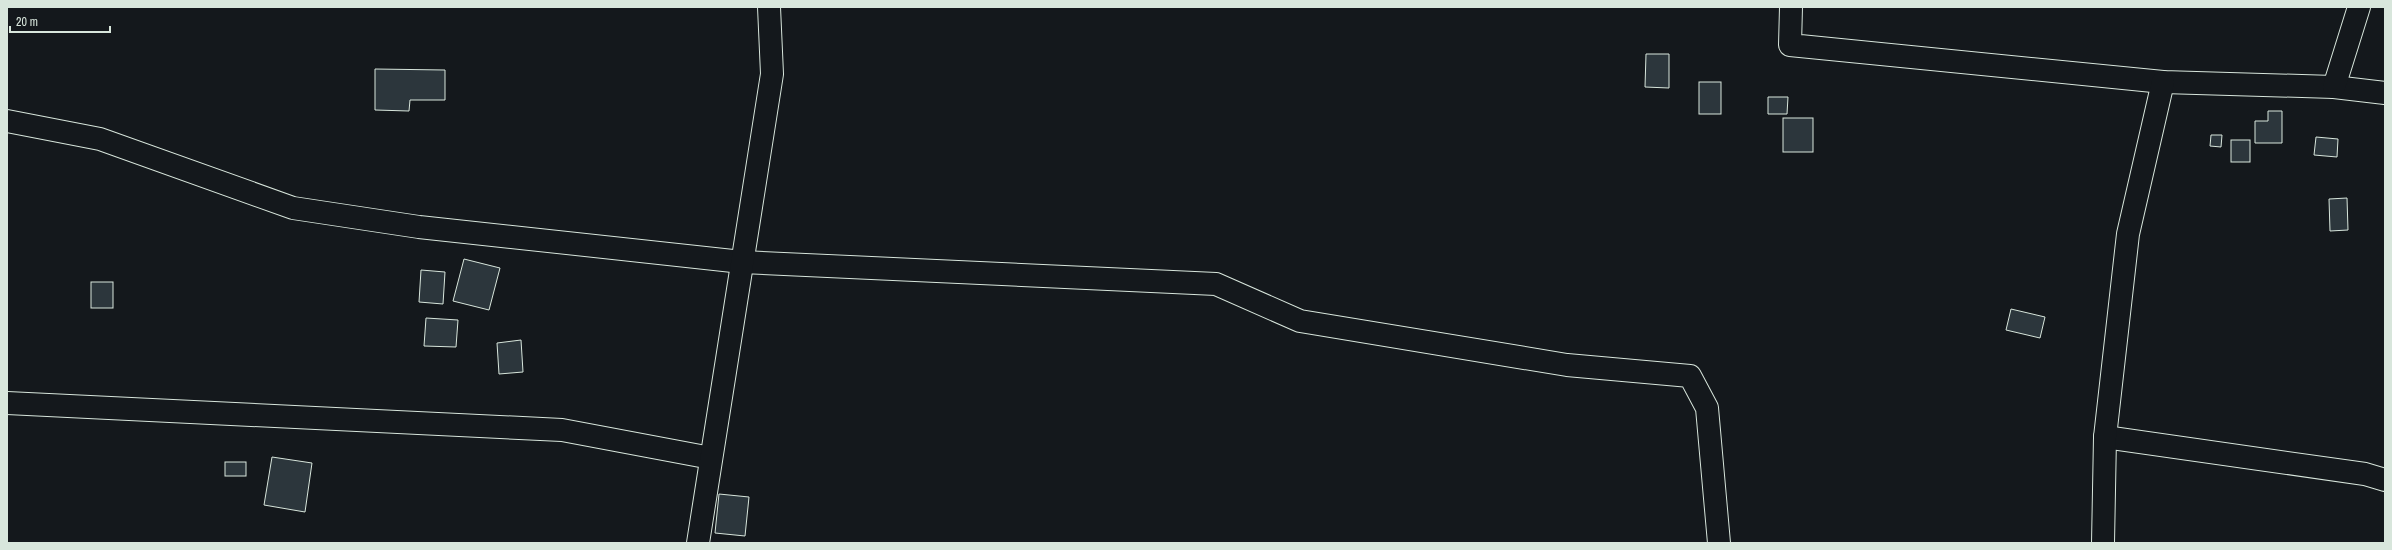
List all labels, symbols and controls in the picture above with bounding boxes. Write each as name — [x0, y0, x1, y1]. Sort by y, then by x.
scale bar — [10, 8, 110, 34]
text: 20 m — [16, 14, 38, 30]

